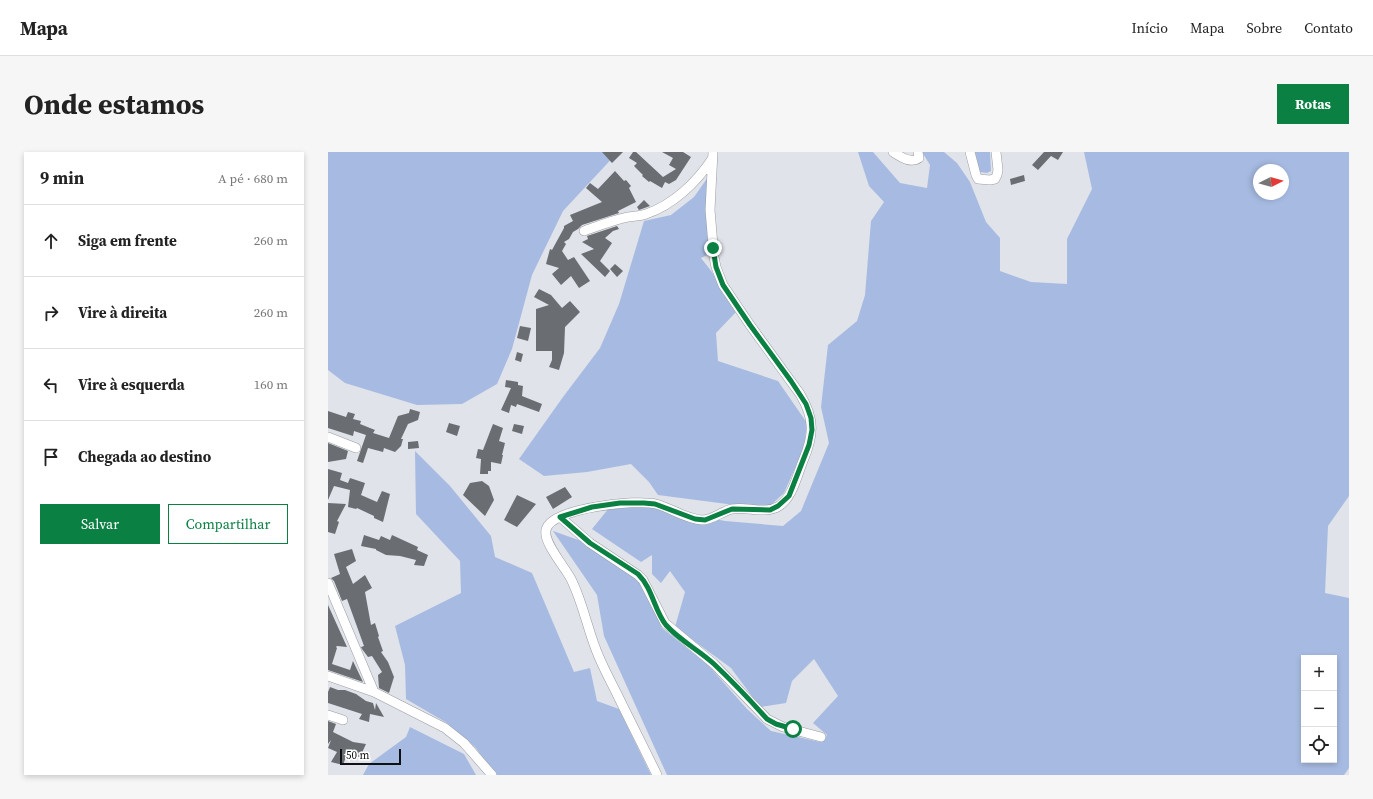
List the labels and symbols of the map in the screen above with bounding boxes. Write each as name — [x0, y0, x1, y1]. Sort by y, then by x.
north arrow — [1253, 164, 1289, 200]
route end — [704, 239, 722, 257]
route start — [784, 720, 802, 738]
scale bar — [340, 747, 401, 766]

